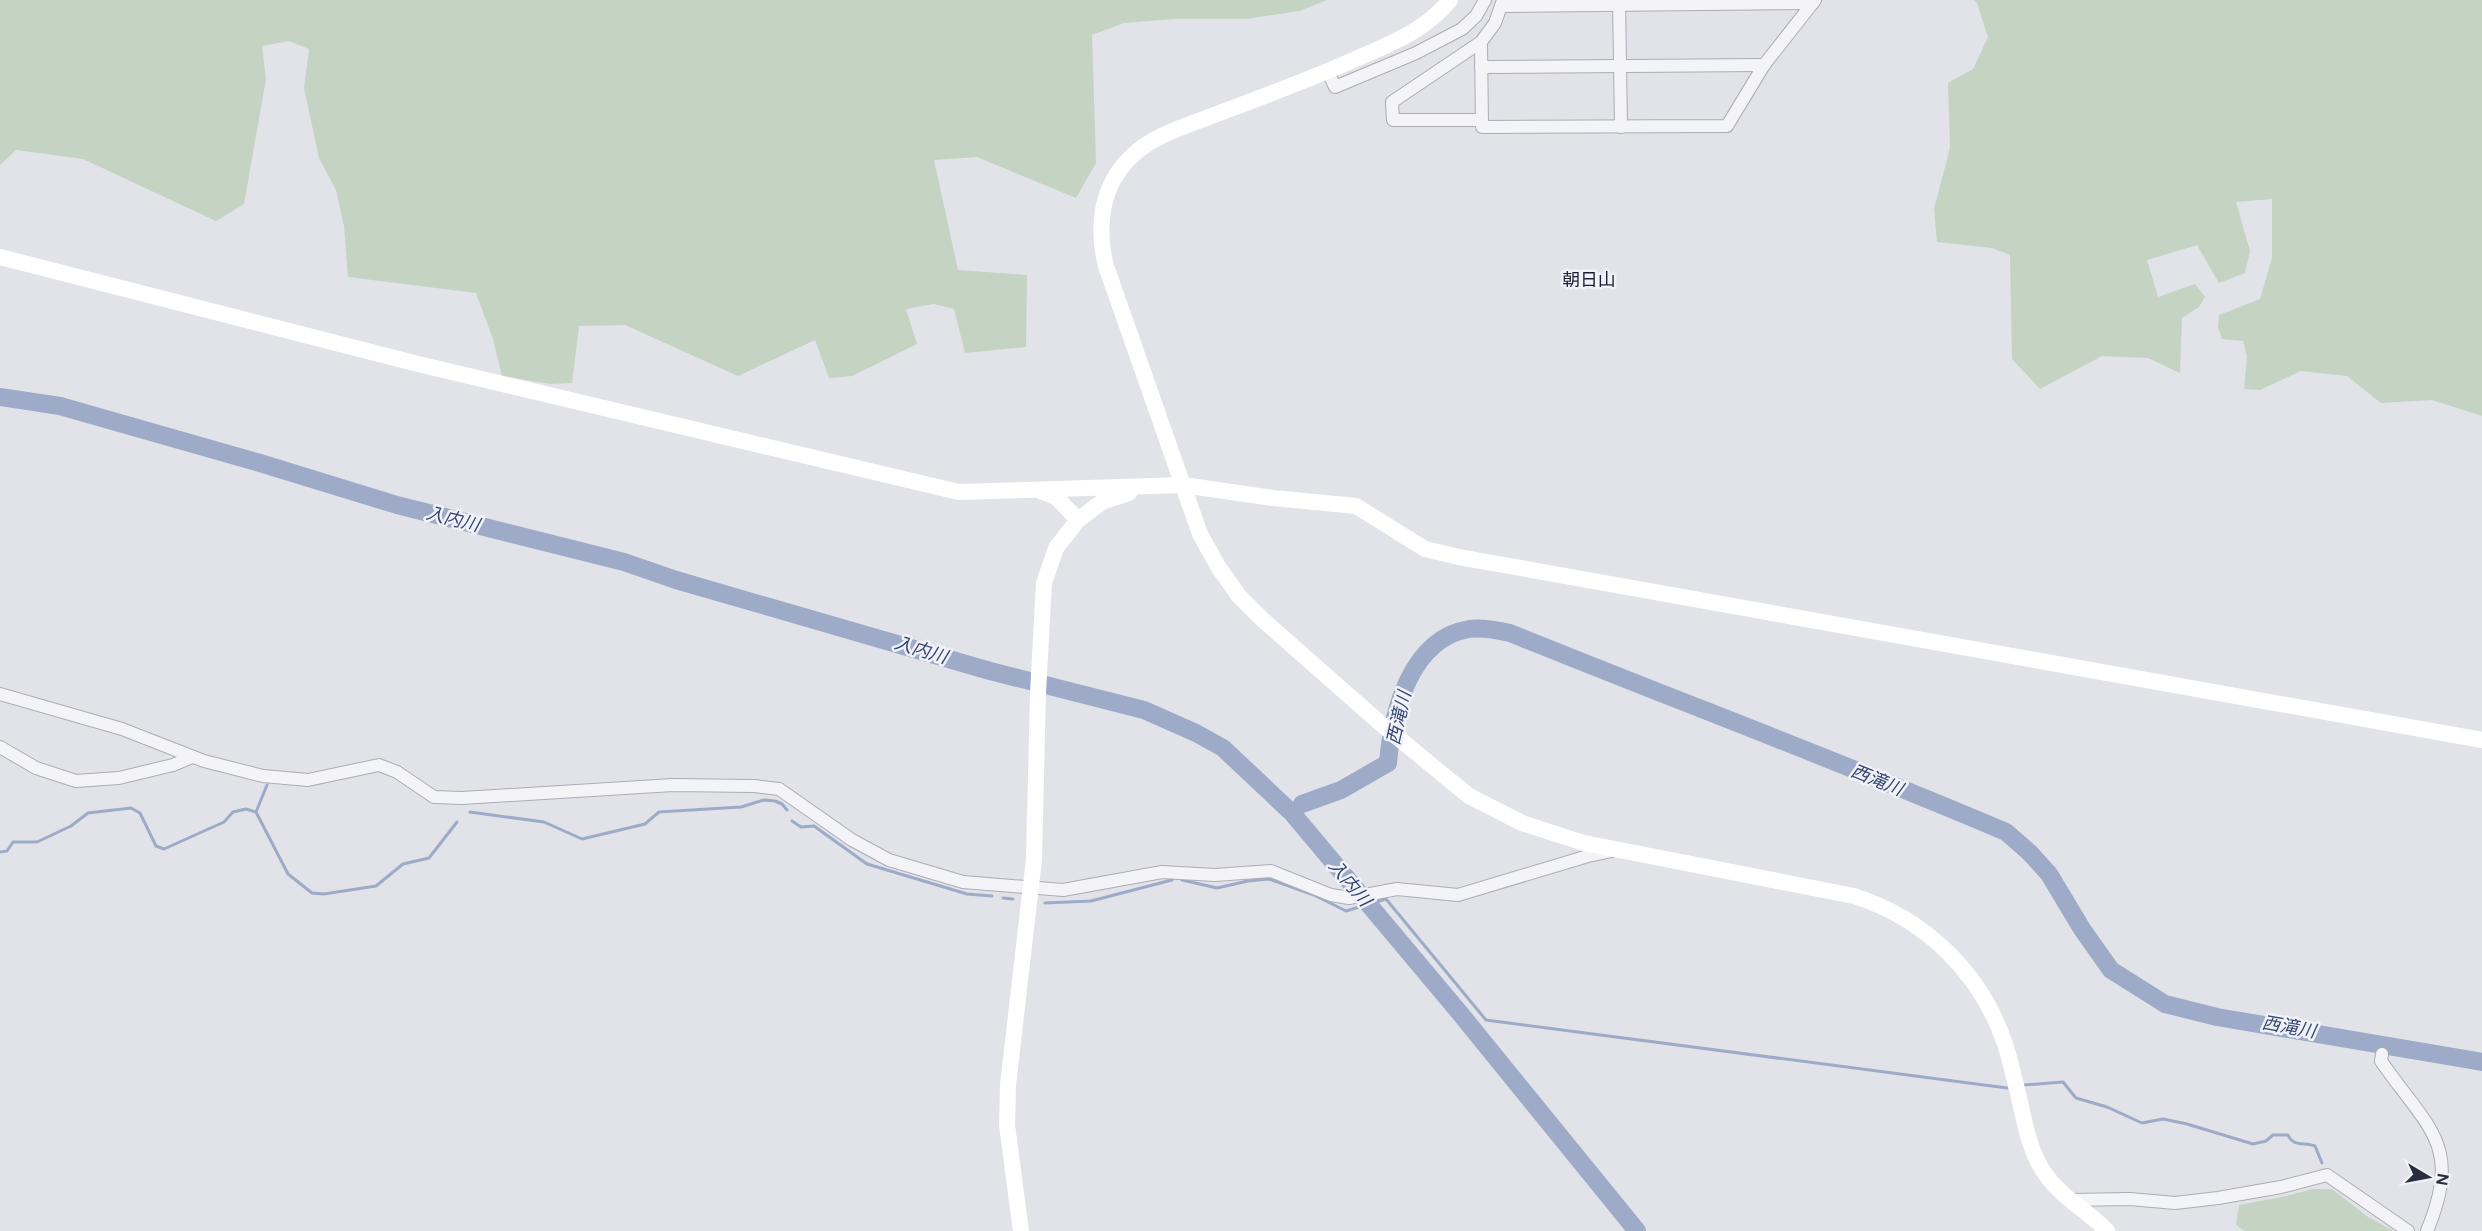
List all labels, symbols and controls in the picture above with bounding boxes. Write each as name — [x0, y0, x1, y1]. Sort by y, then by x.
district label: 朝日山 — [1562, 268, 1616, 292]
water label: 入内川 — [424, 501, 484, 538]
water label: 入内川 — [892, 631, 952, 670]
water label: 西滝川 — [1381, 687, 1417, 747]
water label: 西滝川 — [1847, 759, 1908, 802]
water label: 入内川 — [1323, 855, 1378, 913]
water label: 西滝川 — [2260, 1010, 2320, 1044]
north arrow — [2398, 1147, 2458, 1207]
text: N — [2431, 1172, 2454, 1187]

